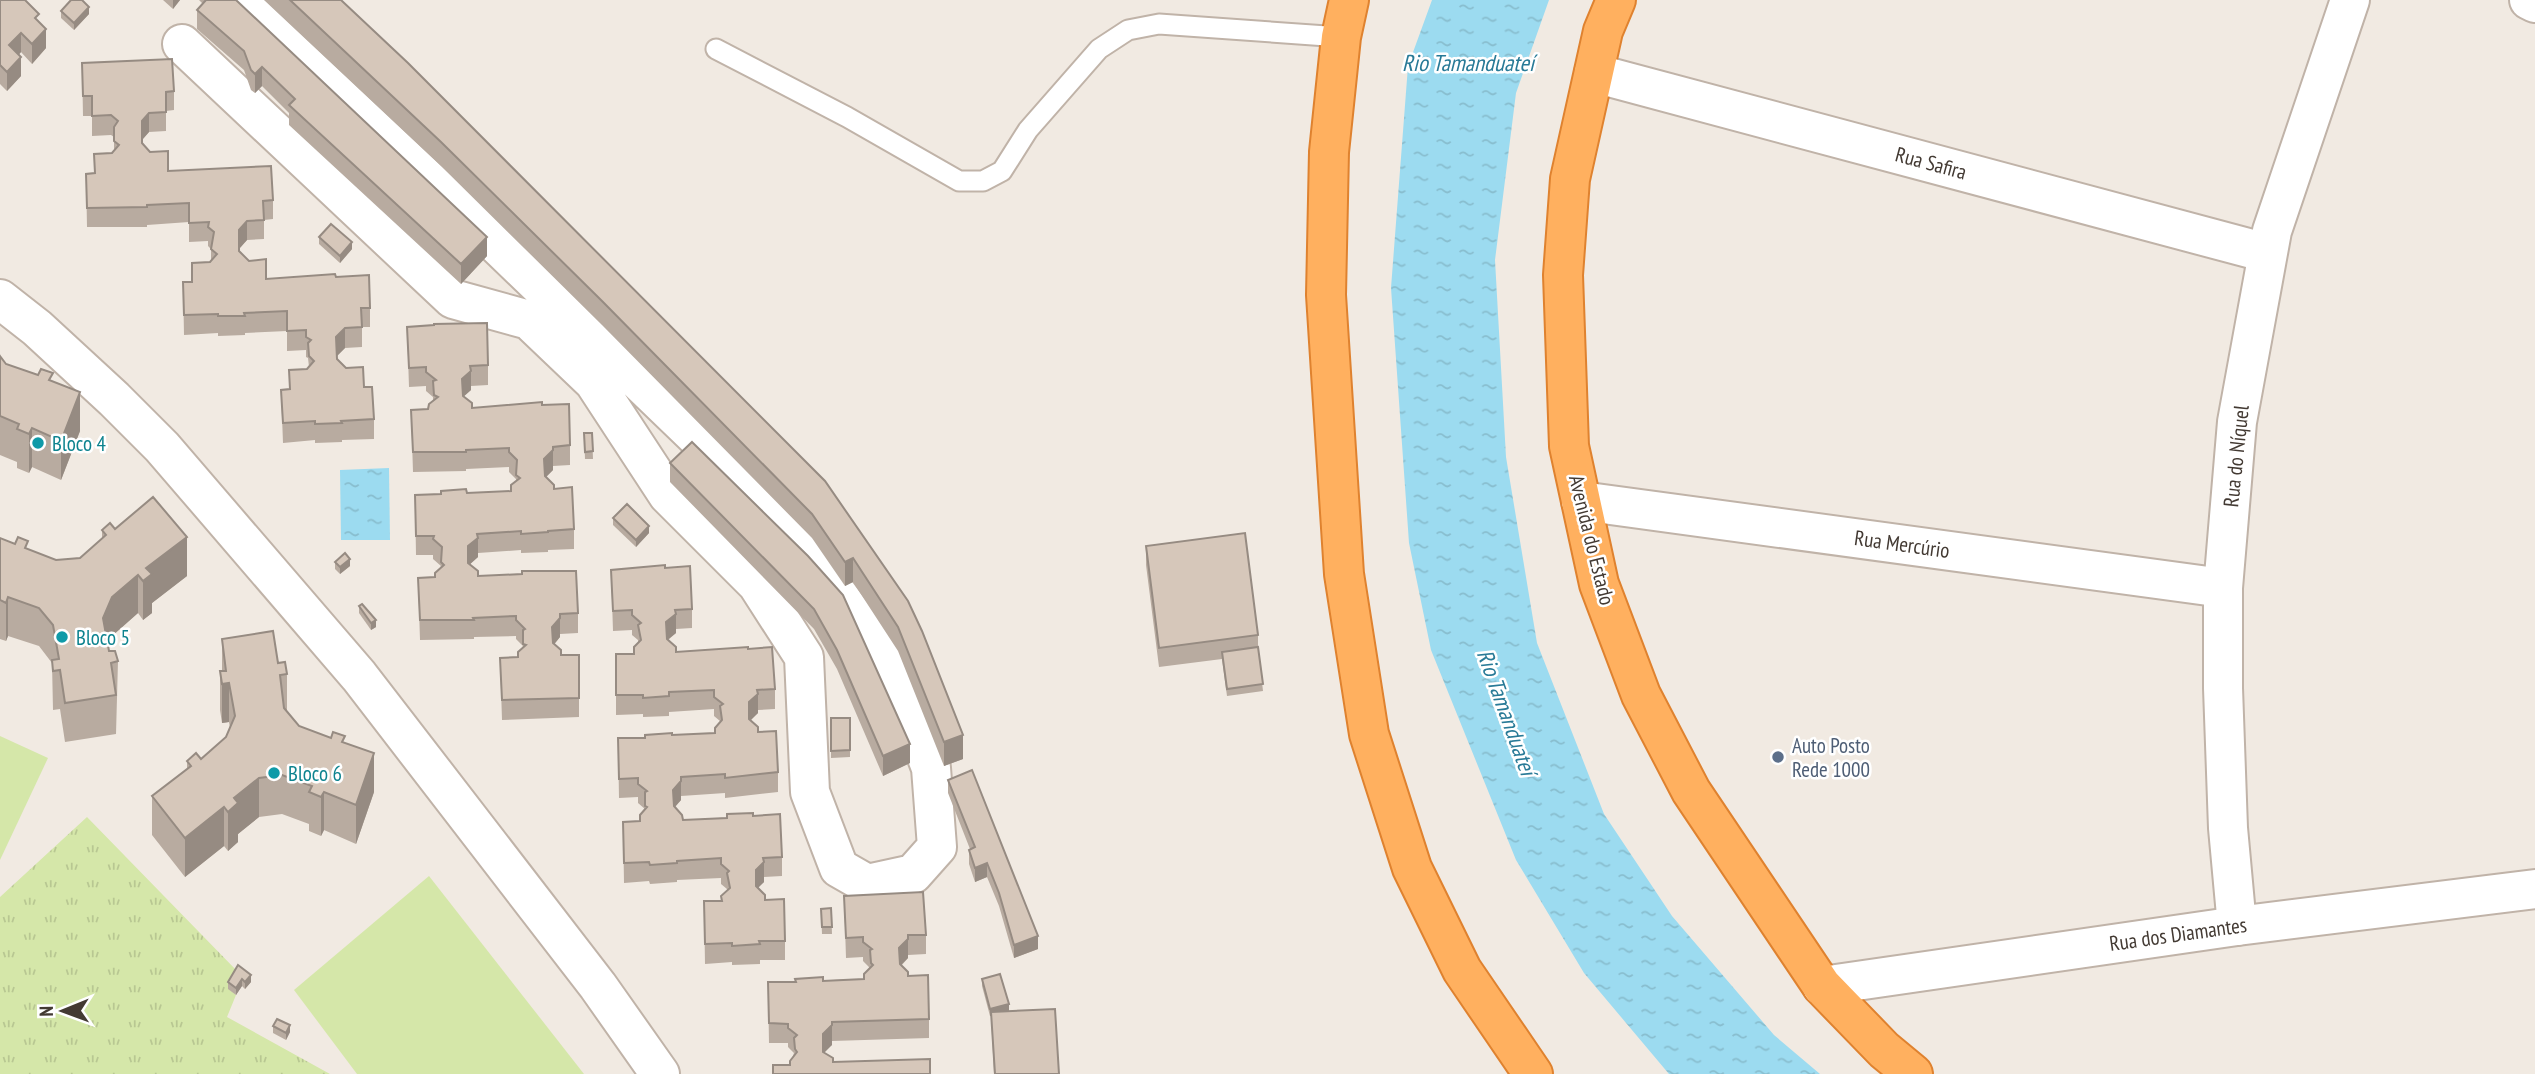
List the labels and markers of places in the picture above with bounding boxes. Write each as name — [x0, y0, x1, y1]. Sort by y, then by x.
place label: Bloco 4 — [52, 430, 106, 457]
marker: Bloco 4 — [30, 435, 46, 451]
place label: Bloco 5 — [76, 624, 130, 651]
marker: Bloco 5 — [54, 629, 70, 645]
place label: Auto Posto Rede 1000 — [1792, 732, 1870, 783]
marker: Auto Posto Rede 1000 — [1770, 749, 1786, 765]
place label: Bloco 6 — [288, 760, 342, 787]
marker: Bloco 6 — [266, 765, 282, 781]

